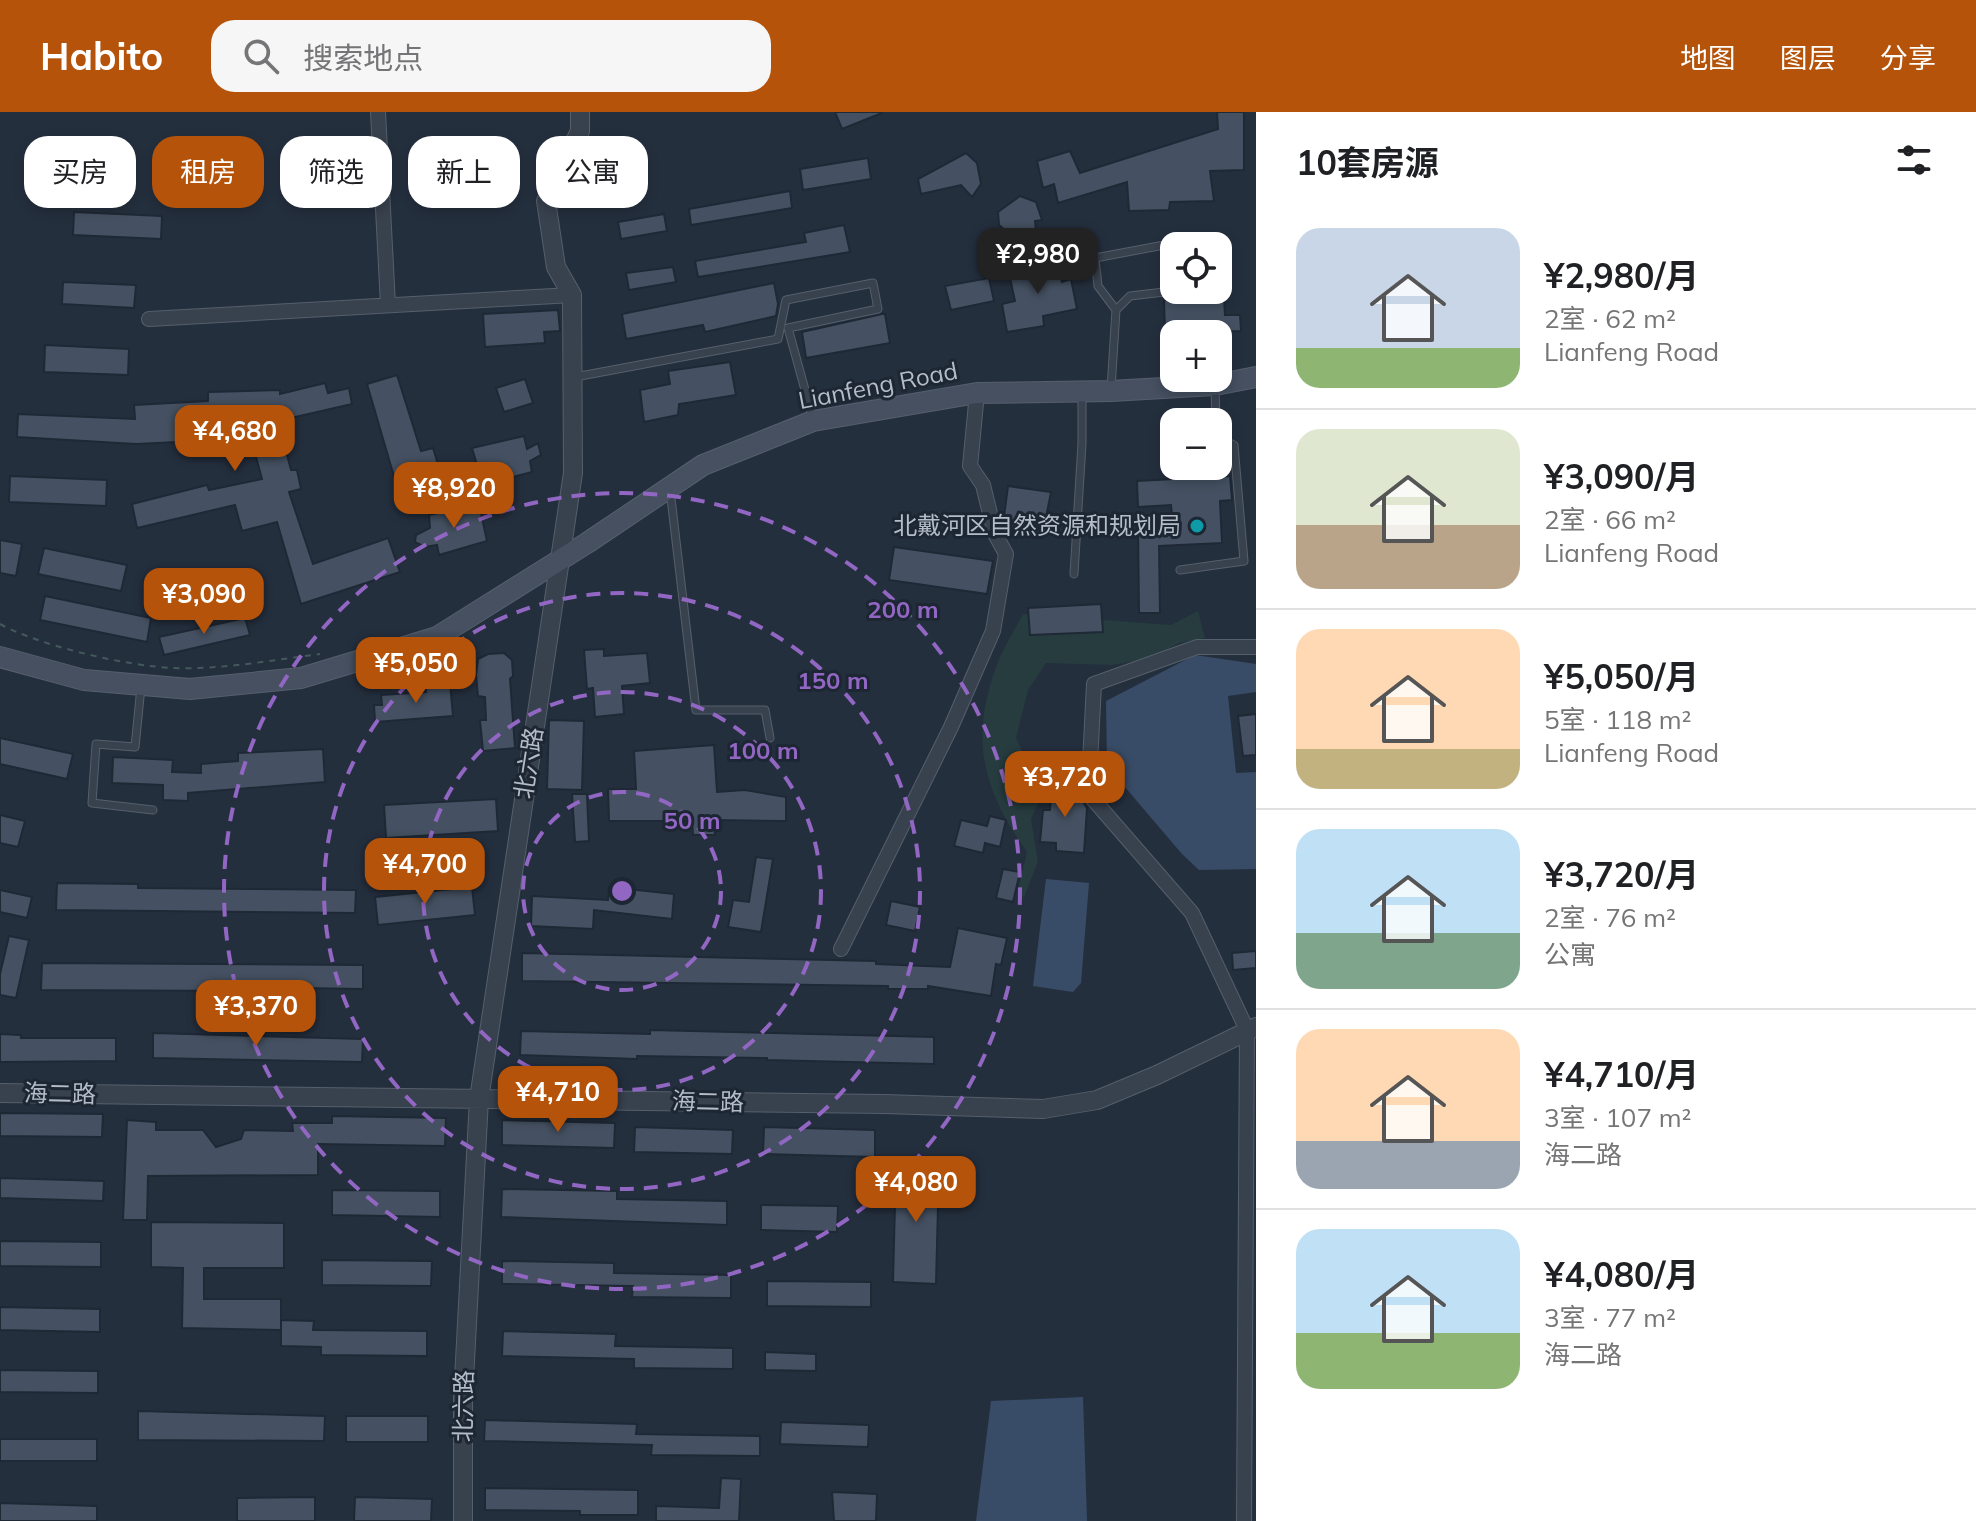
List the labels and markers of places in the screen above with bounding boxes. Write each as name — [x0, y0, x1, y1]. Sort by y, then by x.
pin: ¥2,980 — [973, 228, 1103, 296]
pin: ¥4,680 — [170, 405, 300, 473]
pin: ¥8,920 — [389, 462, 519, 530]
place label: 北戴河区自然资源和规划局 — [893, 510, 1181, 540]
marker: 北戴河区自然资源和规划局 — [1188, 517, 1206, 535]
pin: ¥3,090 — [139, 568, 269, 636]
pin: ¥5,050 — [351, 637, 481, 705]
pin: ¥3,720 — [1000, 751, 1130, 819]
pin: ¥4,700 — [360, 838, 490, 906]
centre of rings — [608, 877, 636, 905]
pin: ¥3,370 — [191, 980, 321, 1048]
pin: ¥4,710 — [493, 1066, 623, 1134]
pin: ¥4,080 — [851, 1156, 981, 1224]

